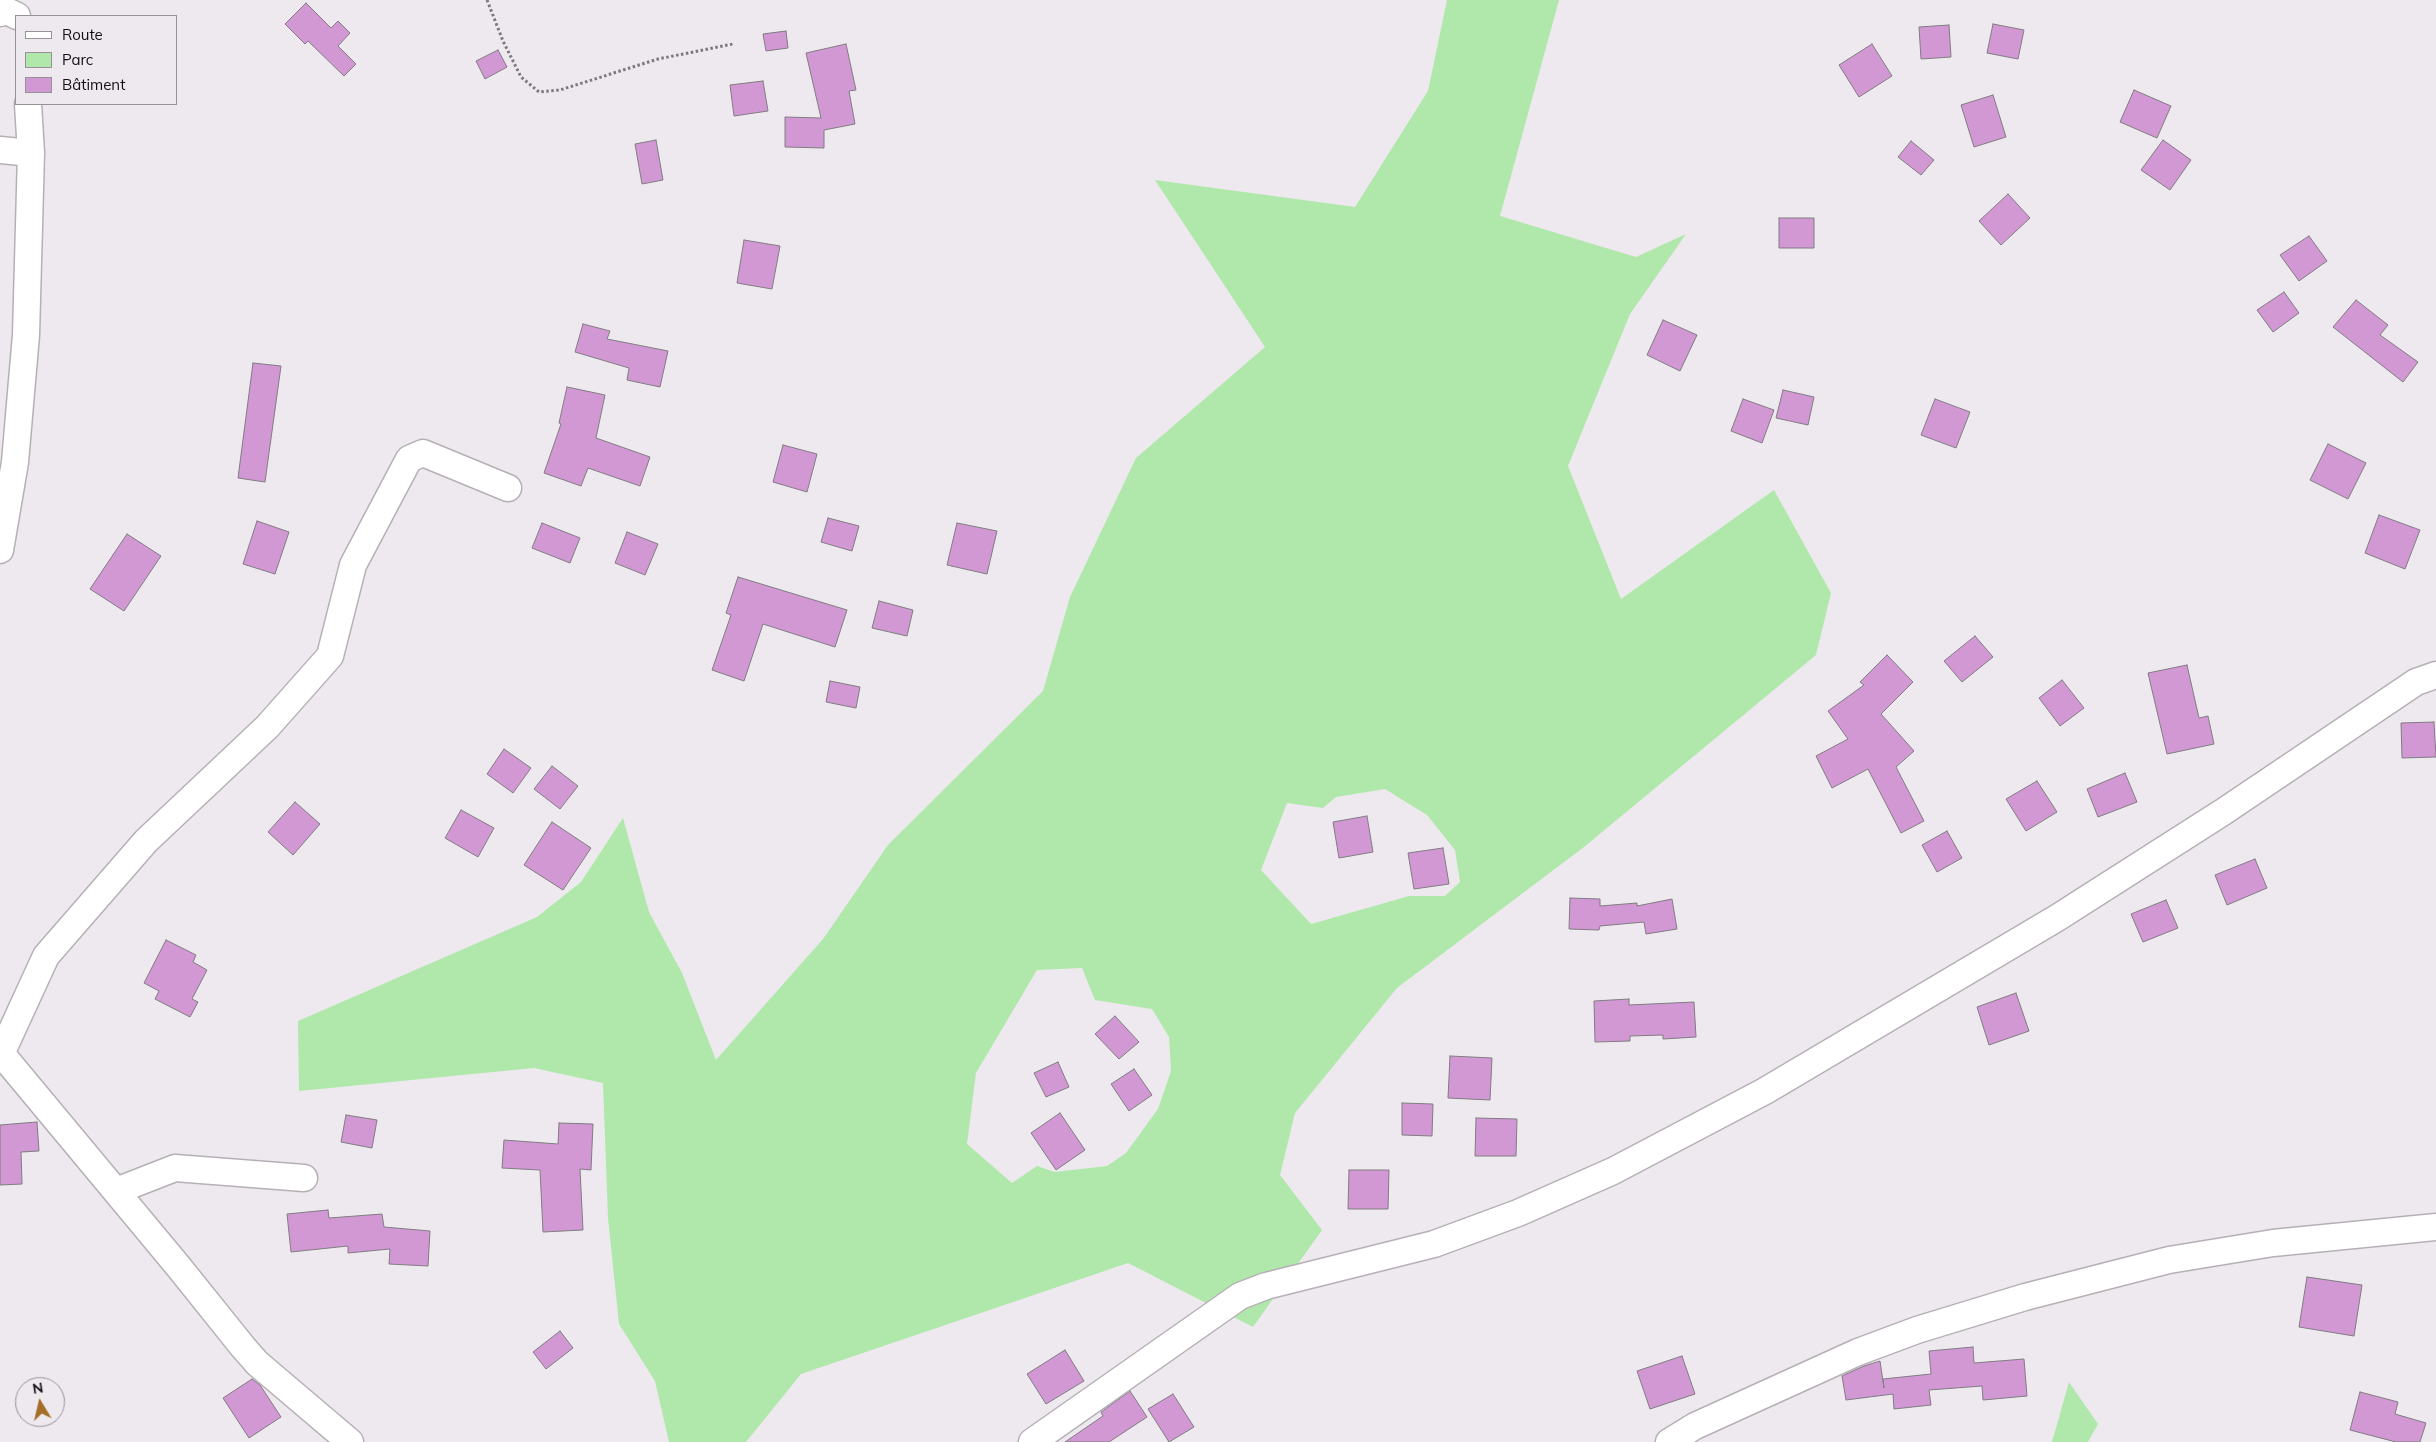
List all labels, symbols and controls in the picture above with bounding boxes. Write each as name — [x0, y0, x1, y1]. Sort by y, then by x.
legend — [15, 15, 178, 105]
text: Route — [62, 25, 103, 44]
text: Parc — [62, 50, 93, 69]
text: Bâtiment — [62, 75, 125, 94]
north arrow — [15, 1377, 65, 1427]
text: N — [31, 1378, 44, 1398]

